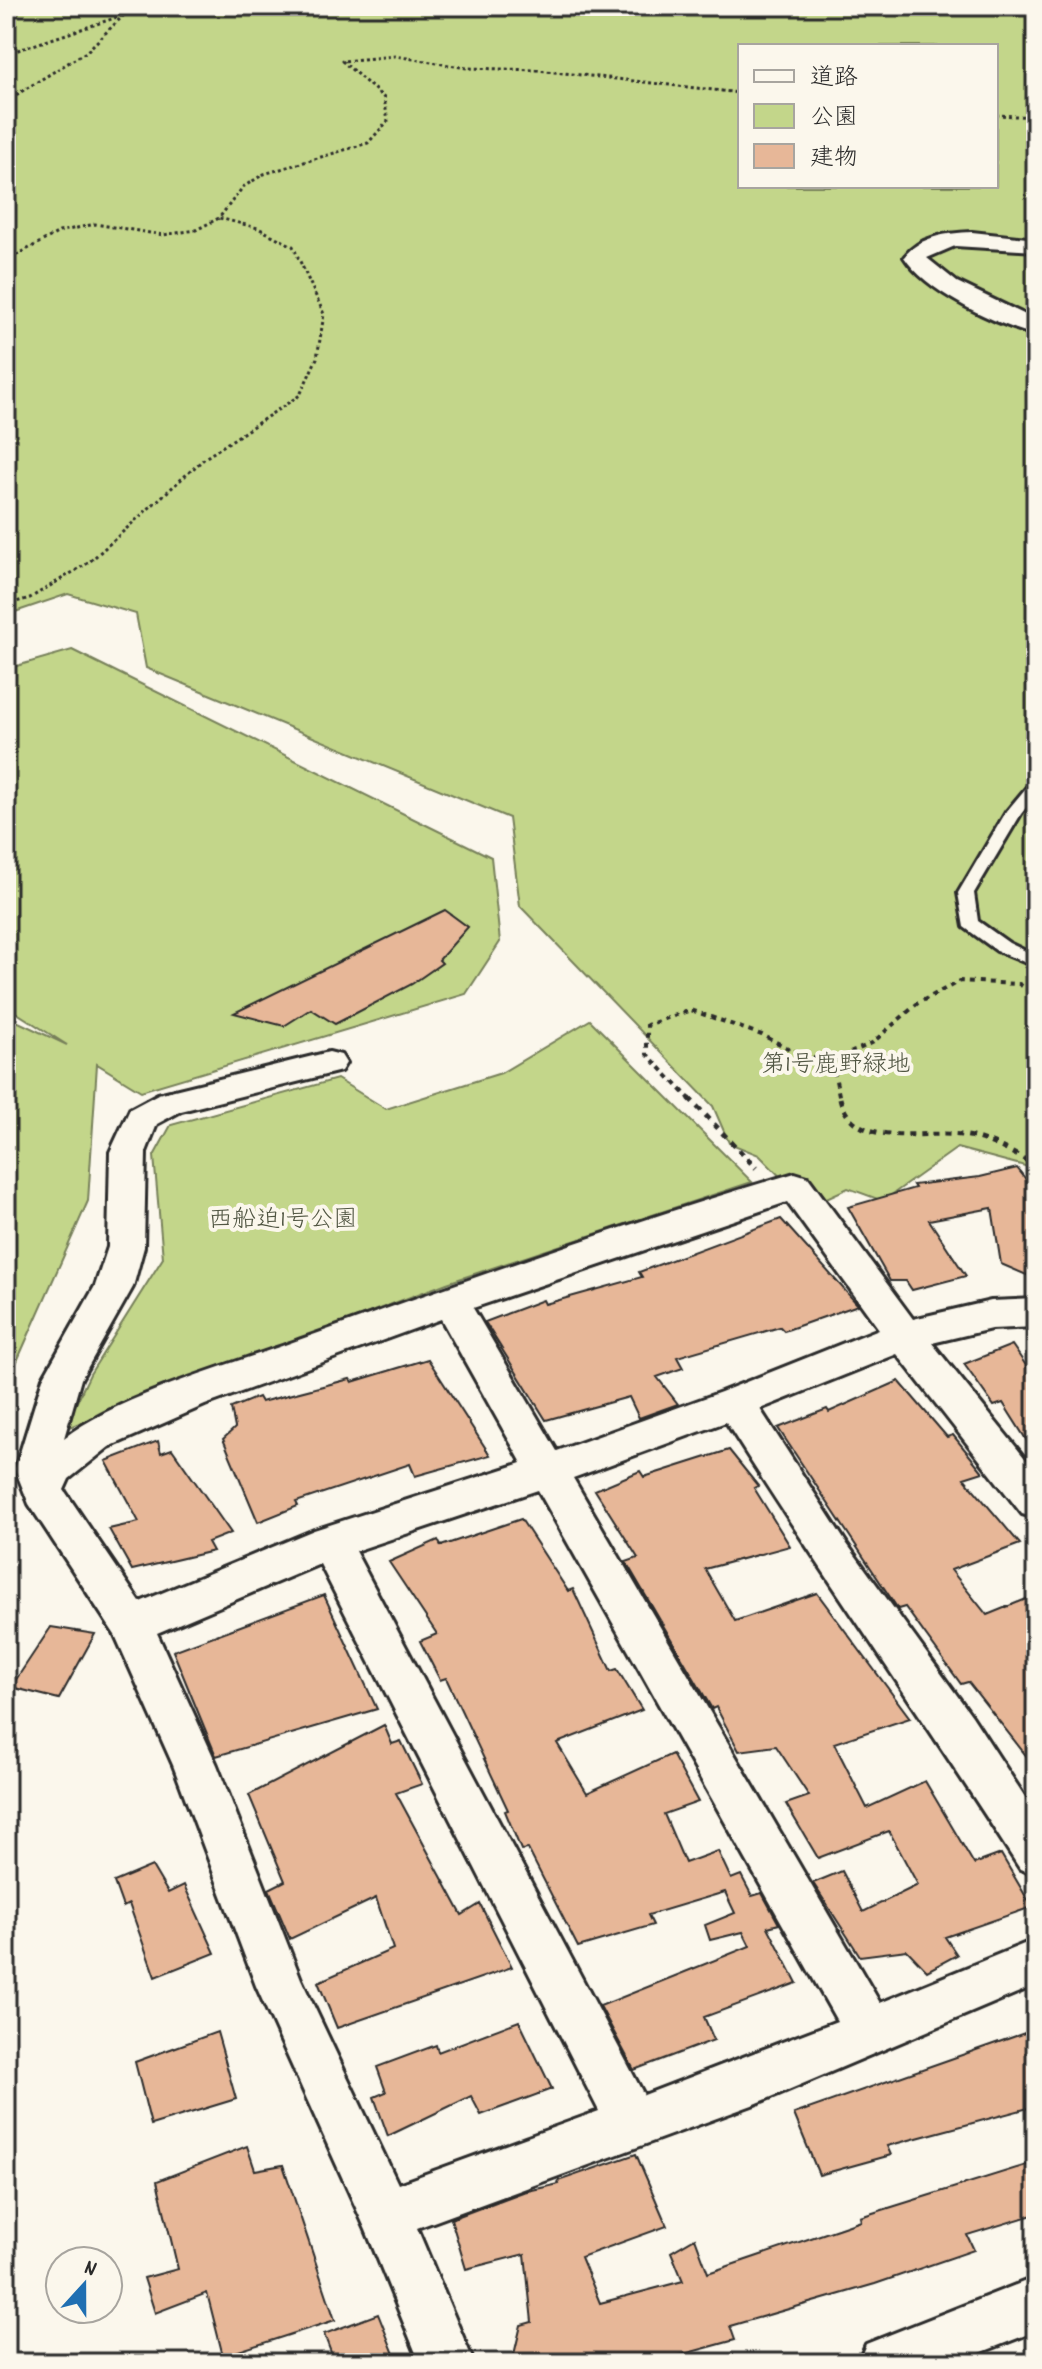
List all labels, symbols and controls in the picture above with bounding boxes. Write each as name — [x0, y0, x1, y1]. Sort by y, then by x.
legend — [738, 44, 998, 188]
text: 道路 — [810, 62, 858, 96]
text: 公園 — [810, 102, 858, 136]
text: 建物 — [810, 142, 858, 176]
park label: 第1号鹿野緑地 — [761, 1049, 911, 1083]
park label: 西船迫1号公園 — [208, 1204, 358, 1238]
north arrow — [44, 2245, 124, 2325]
text: N — [79, 2253, 101, 2286]

